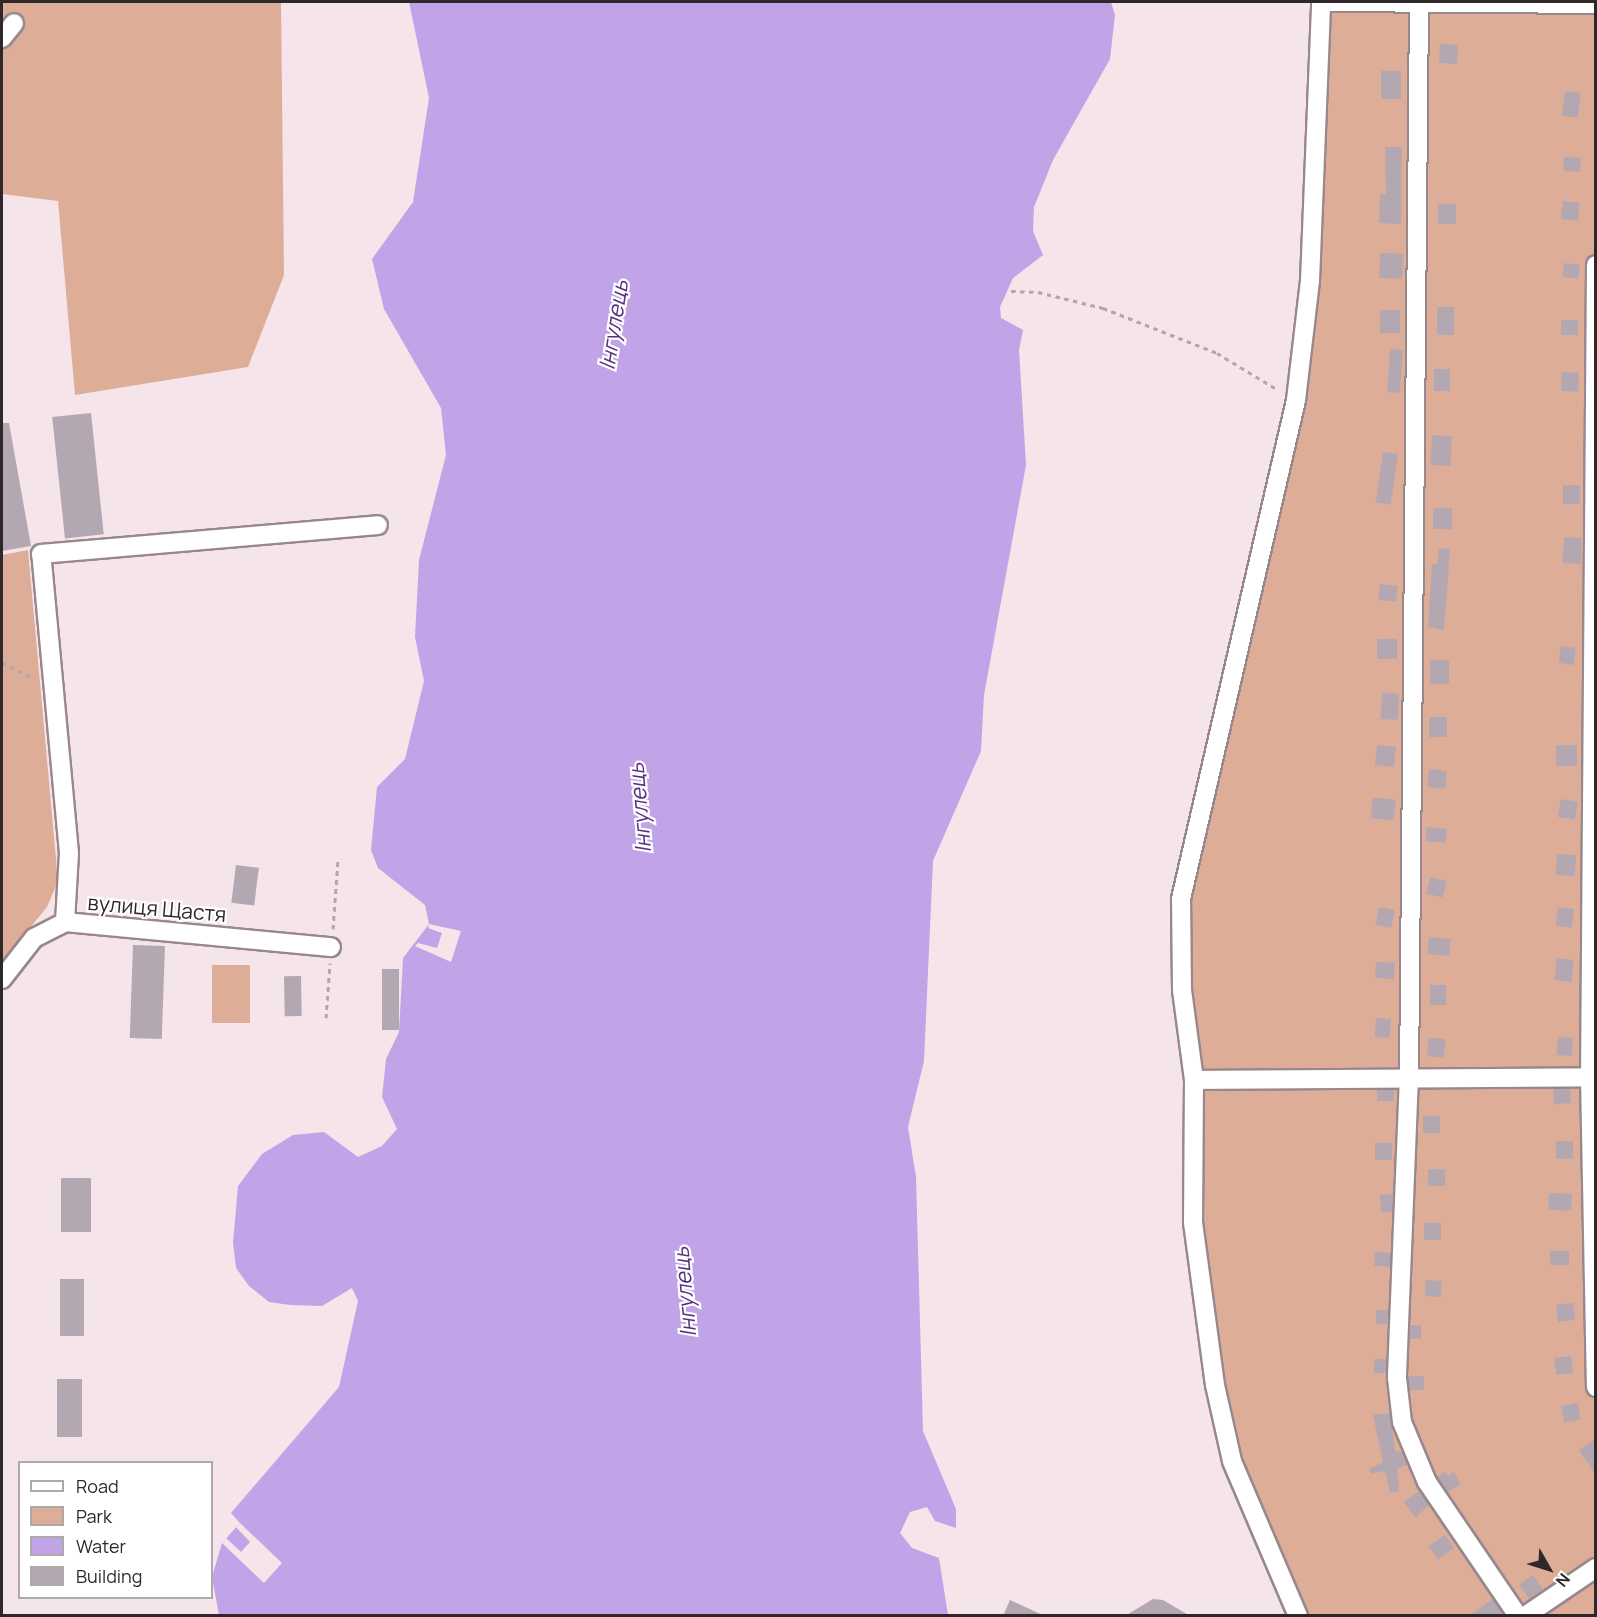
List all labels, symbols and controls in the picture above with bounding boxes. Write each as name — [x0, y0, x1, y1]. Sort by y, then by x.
water label: Інгулець — [594, 278, 634, 372]
water label: Інгулець — [623, 762, 657, 854]
street label: вулиця Щастя — [87, 889, 227, 927]
water label: Інгулець — [668, 1246, 702, 1338]
legend — [18, 1461, 213, 1599]
text: Road — [76, 1474, 119, 1498]
text: Park — [76, 1504, 112, 1528]
text: Water — [76, 1534, 126, 1558]
north arrow — [1519, 1539, 1579, 1599]
text: Building — [76, 1564, 142, 1588]
text: N — [1551, 1569, 1575, 1592]

